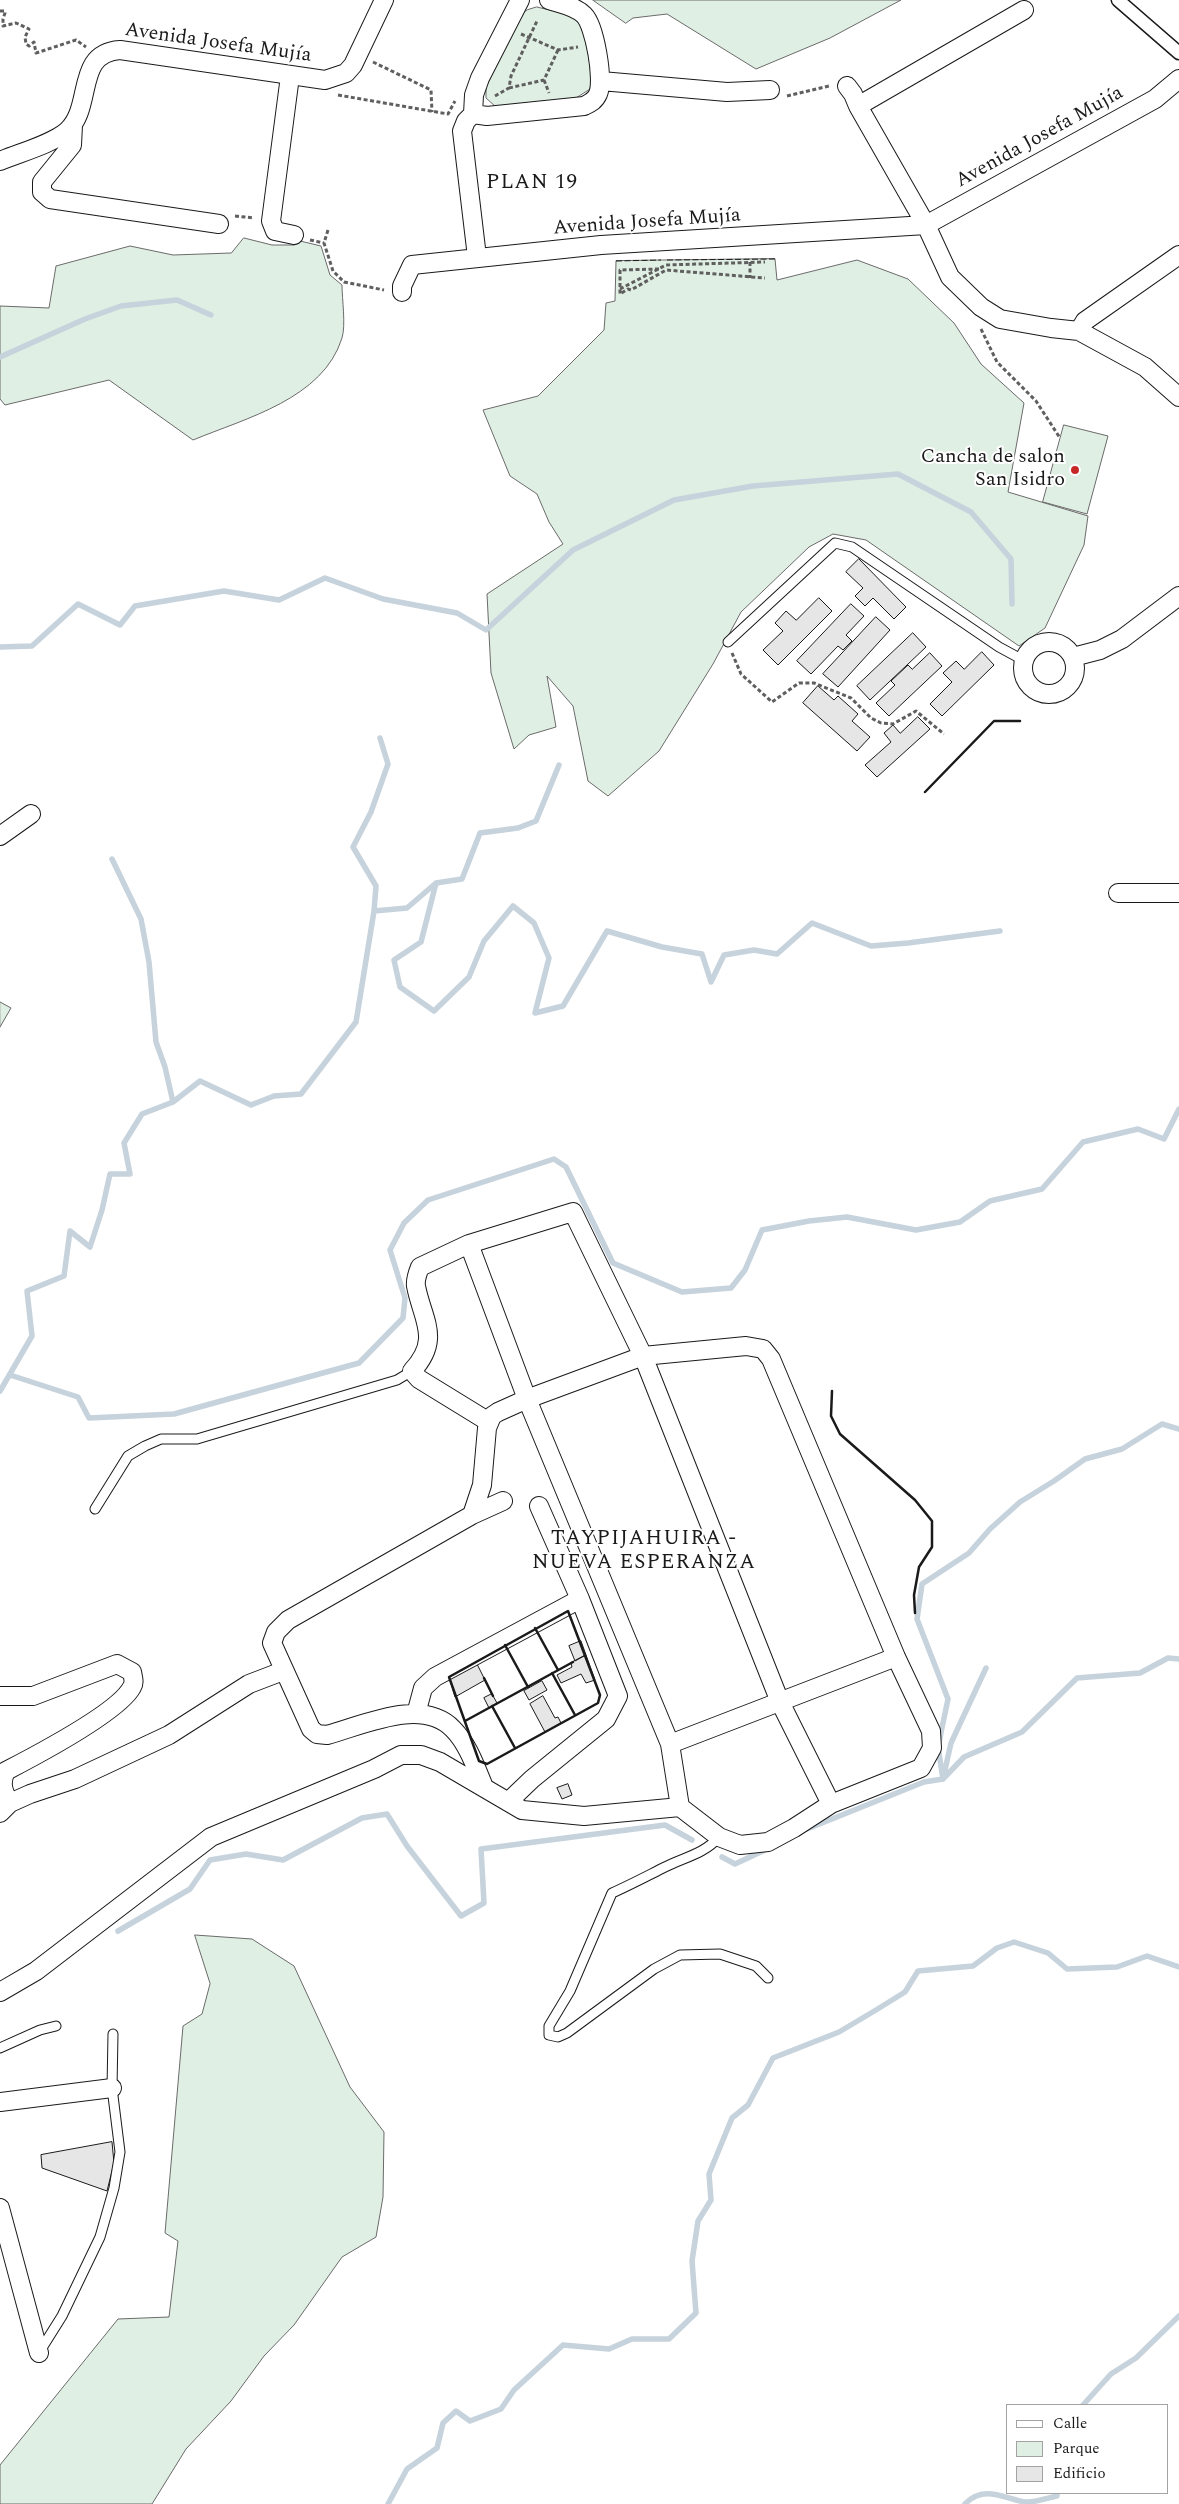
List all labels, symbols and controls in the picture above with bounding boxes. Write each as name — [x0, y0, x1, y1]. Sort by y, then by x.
street label: Avenida Josefa Mujía — [123, 19, 313, 69]
street label: Avenida Josefa Mujía — [952, 82, 1128, 194]
district label: PLAN 19 — [485, 171, 579, 197]
street label: Avenida Josefa Mujía — [552, 204, 742, 242]
place label: Cancha de salon San Isidro — [921, 446, 1065, 493]
marker: Cancha de salon San Isidro — [1069, 464, 1081, 476]
district label: TAYPIJAHUIRA - NUEVA ESPERANZA — [530, 1527, 758, 1577]
legend — [1006, 2404, 1169, 2494]
text: Calle — [1053, 2412, 1087, 2435]
text: Parque — [1053, 2437, 1100, 2460]
text: Edificio — [1053, 2462, 1106, 2485]

